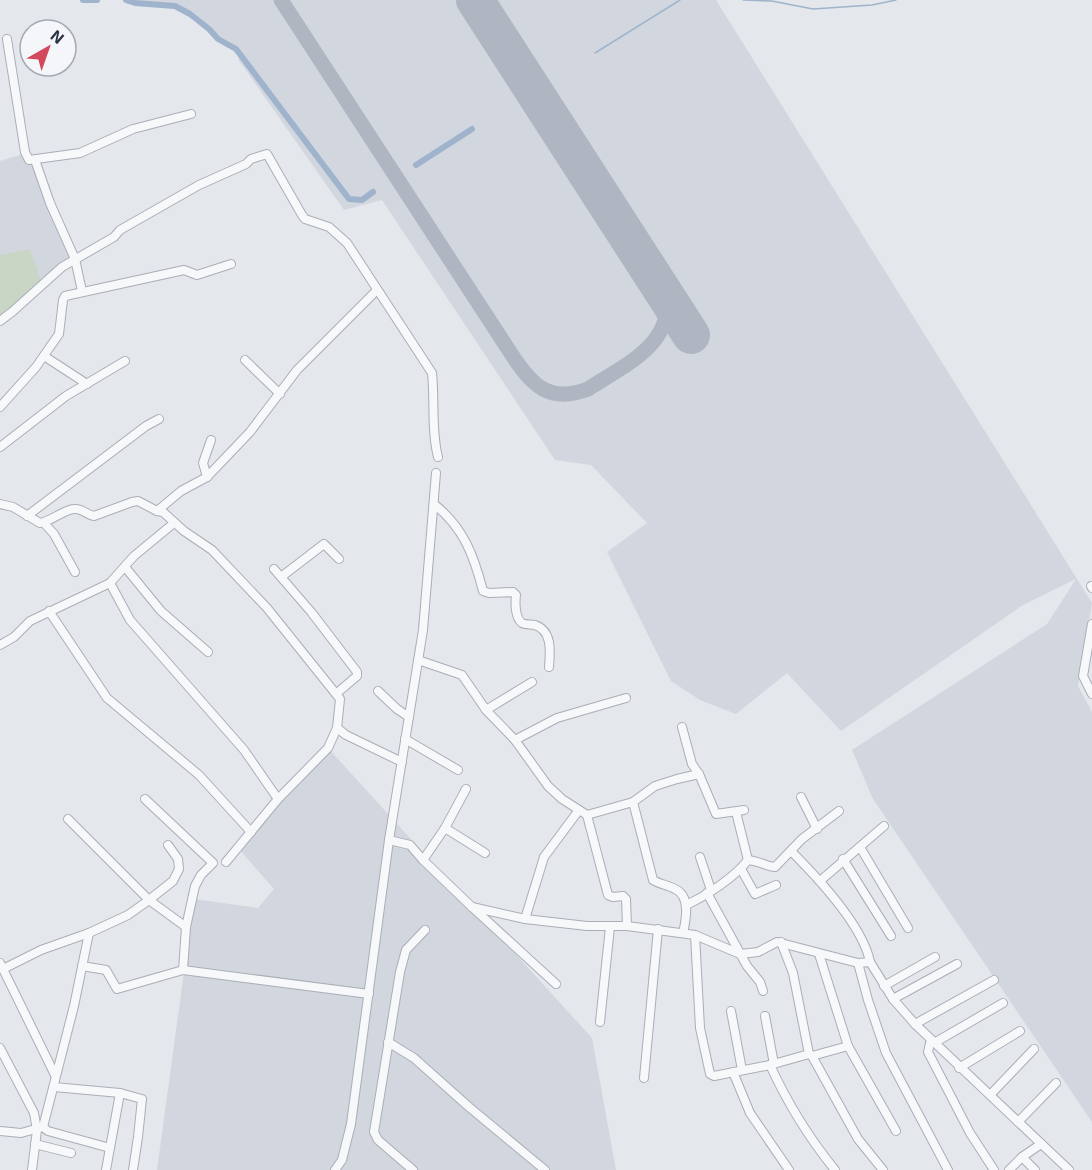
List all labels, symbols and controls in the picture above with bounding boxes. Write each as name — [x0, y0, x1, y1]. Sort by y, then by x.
north arrow — [18, 18, 78, 78]
text: N — [47, 25, 68, 47]

